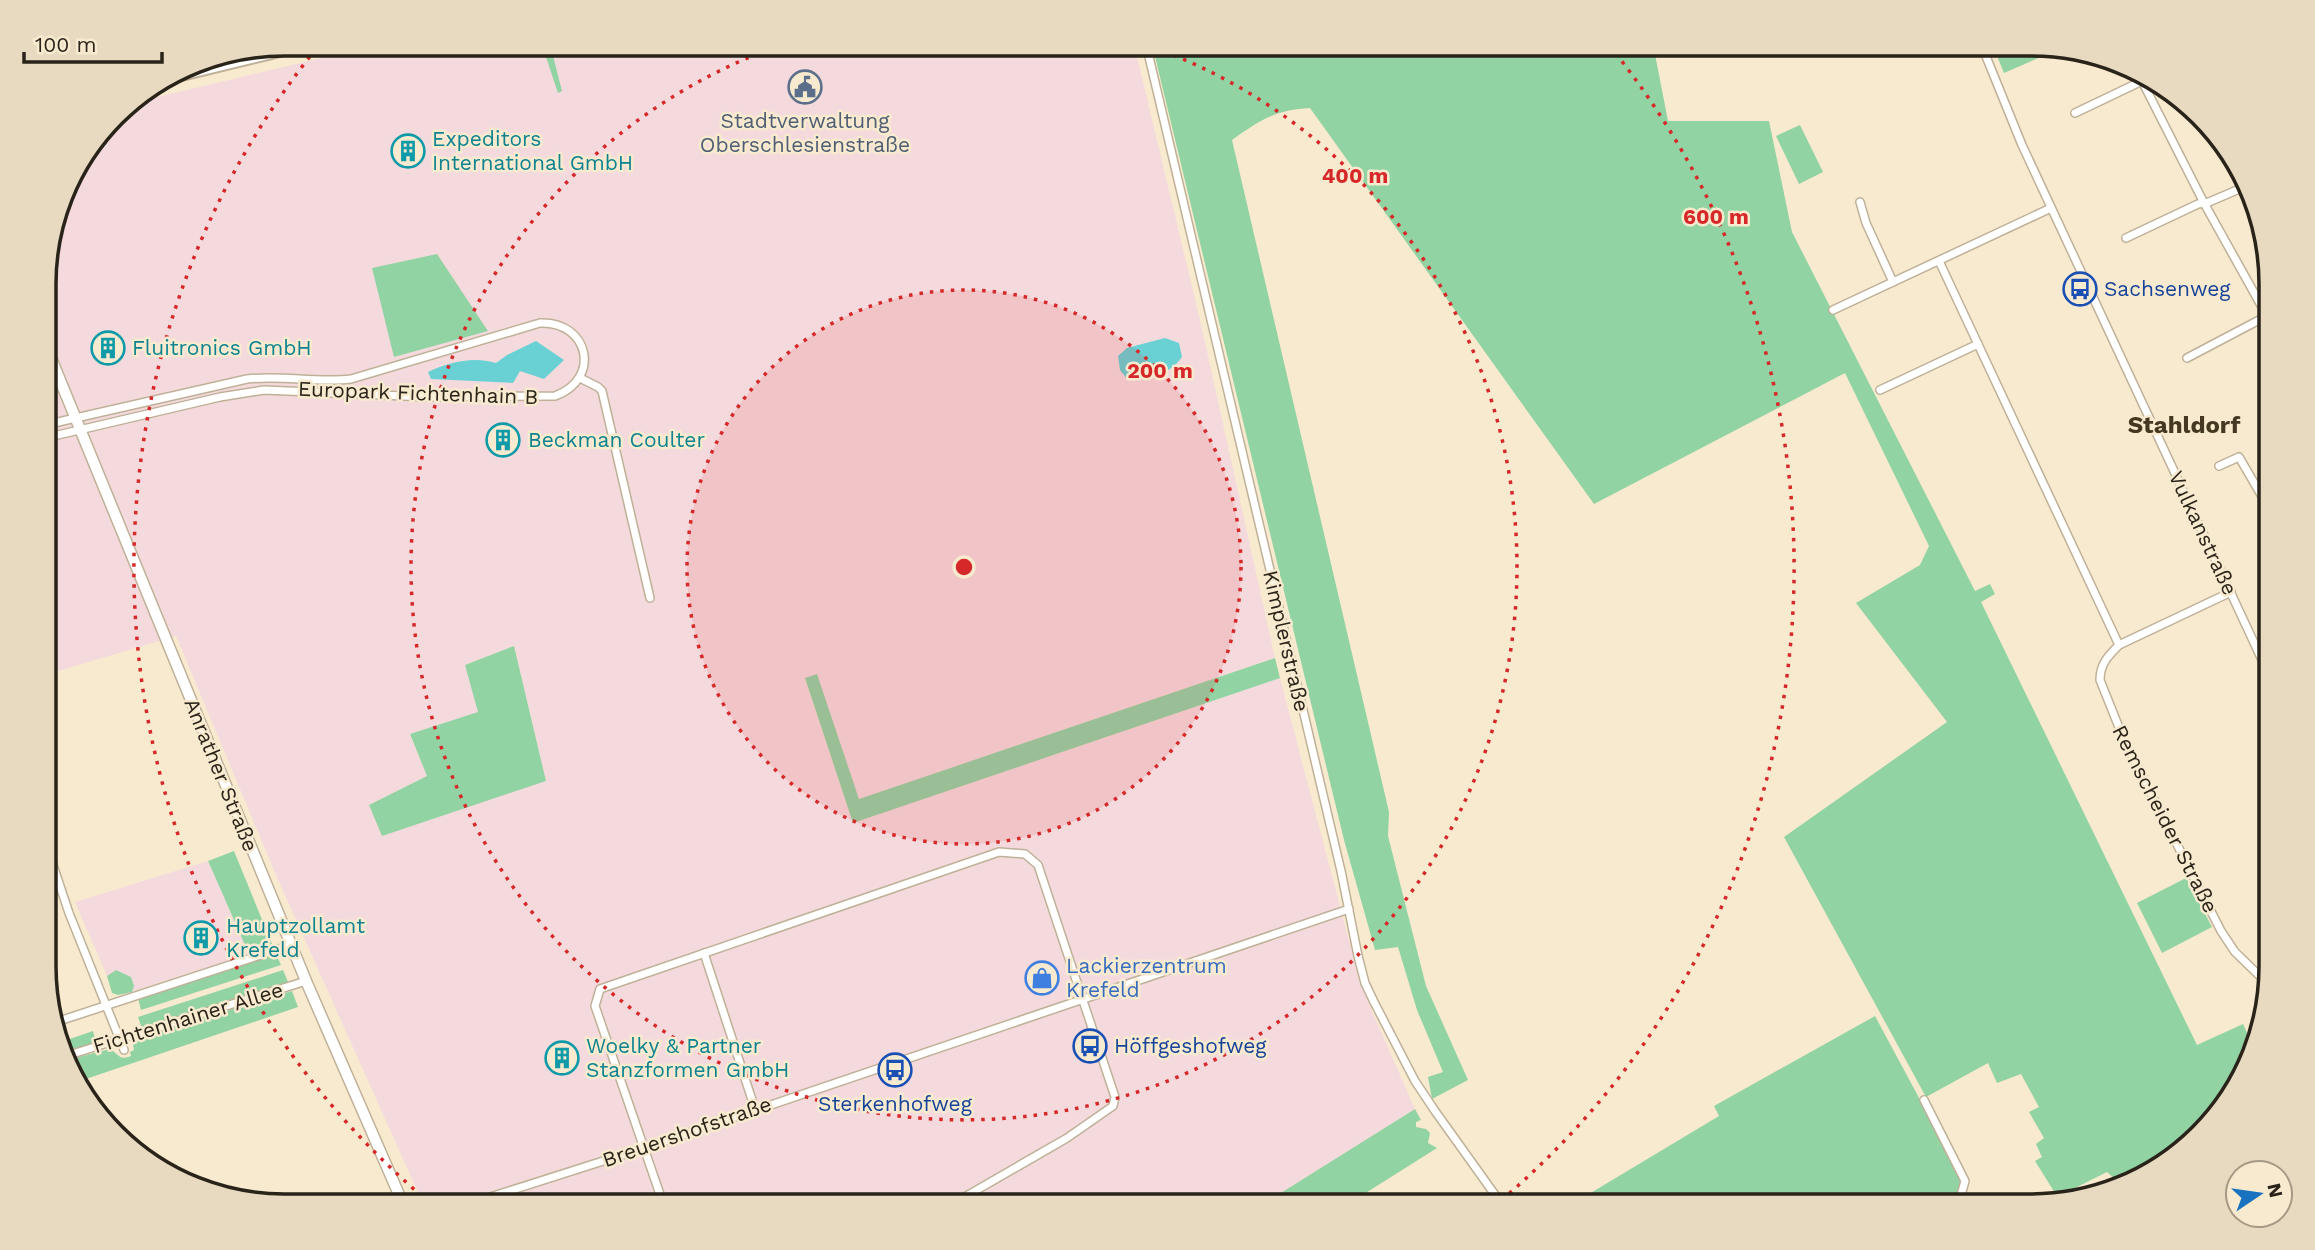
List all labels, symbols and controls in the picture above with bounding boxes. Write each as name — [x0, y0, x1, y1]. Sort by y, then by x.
scale bar — [24, 21, 163, 65]
text: 100 m — [35, 32, 97, 57]
public building icon: Stadtverwaltung Oberschlesienstraße — [786, 68, 824, 106]
place label: Stadtverwaltung Oberschlesienstraße — [700, 108, 910, 157]
place label: Expeditors International GmbH — [432, 126, 633, 175]
building icon: Expeditors International GmbH — [389, 132, 427, 170]
text: 400 m — [1322, 163, 1388, 188]
text: 600 m — [1683, 204, 1749, 229]
bus stop icon: Sachsenweg — [2061, 270, 2099, 308]
place label: Sachsenweg — [2104, 276, 2231, 301]
building icon: Fluitronics GmbH — [89, 329, 127, 367]
place label: Fluitronics GmbH — [132, 335, 312, 360]
text: 200 m — [1127, 358, 1193, 383]
street label: Europark Fichtenhain B — [297, 376, 539, 409]
district label: Stahldorf — [2128, 411, 2240, 439]
building icon: Beckman Coulter — [484, 421, 522, 459]
place label: Beckman Coulter — [528, 427, 705, 452]
street label: Vulkanstraße — [2164, 467, 2243, 599]
centre of rings — [952, 555, 976, 579]
street label: Kimplerstraße — [1258, 568, 1315, 714]
street label: Anrather Straße — [179, 694, 264, 855]
street label: Remscheider Straße — [2107, 721, 2224, 917]
place label: Hauptzollamt Krefeld — [226, 913, 365, 962]
building icon: Hauptzollamt Krefeld — [182, 919, 220, 957]
place label: Lackierzentrum Krefeld — [1066, 953, 1227, 1002]
shop icon: Lackierzentrum Krefeld — [1023, 959, 1061, 997]
street label: Fichtenhainer Allee — [90, 977, 286, 1058]
bus stop icon: Höffgeshofweg — [1071, 1027, 1109, 1065]
place label: Woelky & Partner Stanzformen GmbH — [586, 1033, 789, 1082]
place label: Höffgeshofweg — [1114, 1033, 1267, 1058]
building icon: Woelky & Partner Stanzformen GmbH — [543, 1039, 581, 1077]
bus stop icon: Sterkenhofweg — [876, 1051, 914, 1089]
street label: Breuershofstraße — [599, 1091, 775, 1172]
place label: Sterkenhofweg — [818, 1091, 973, 1116]
north arrow — [2224, 1159, 2294, 1229]
text: N — [2262, 1181, 2288, 1200]

